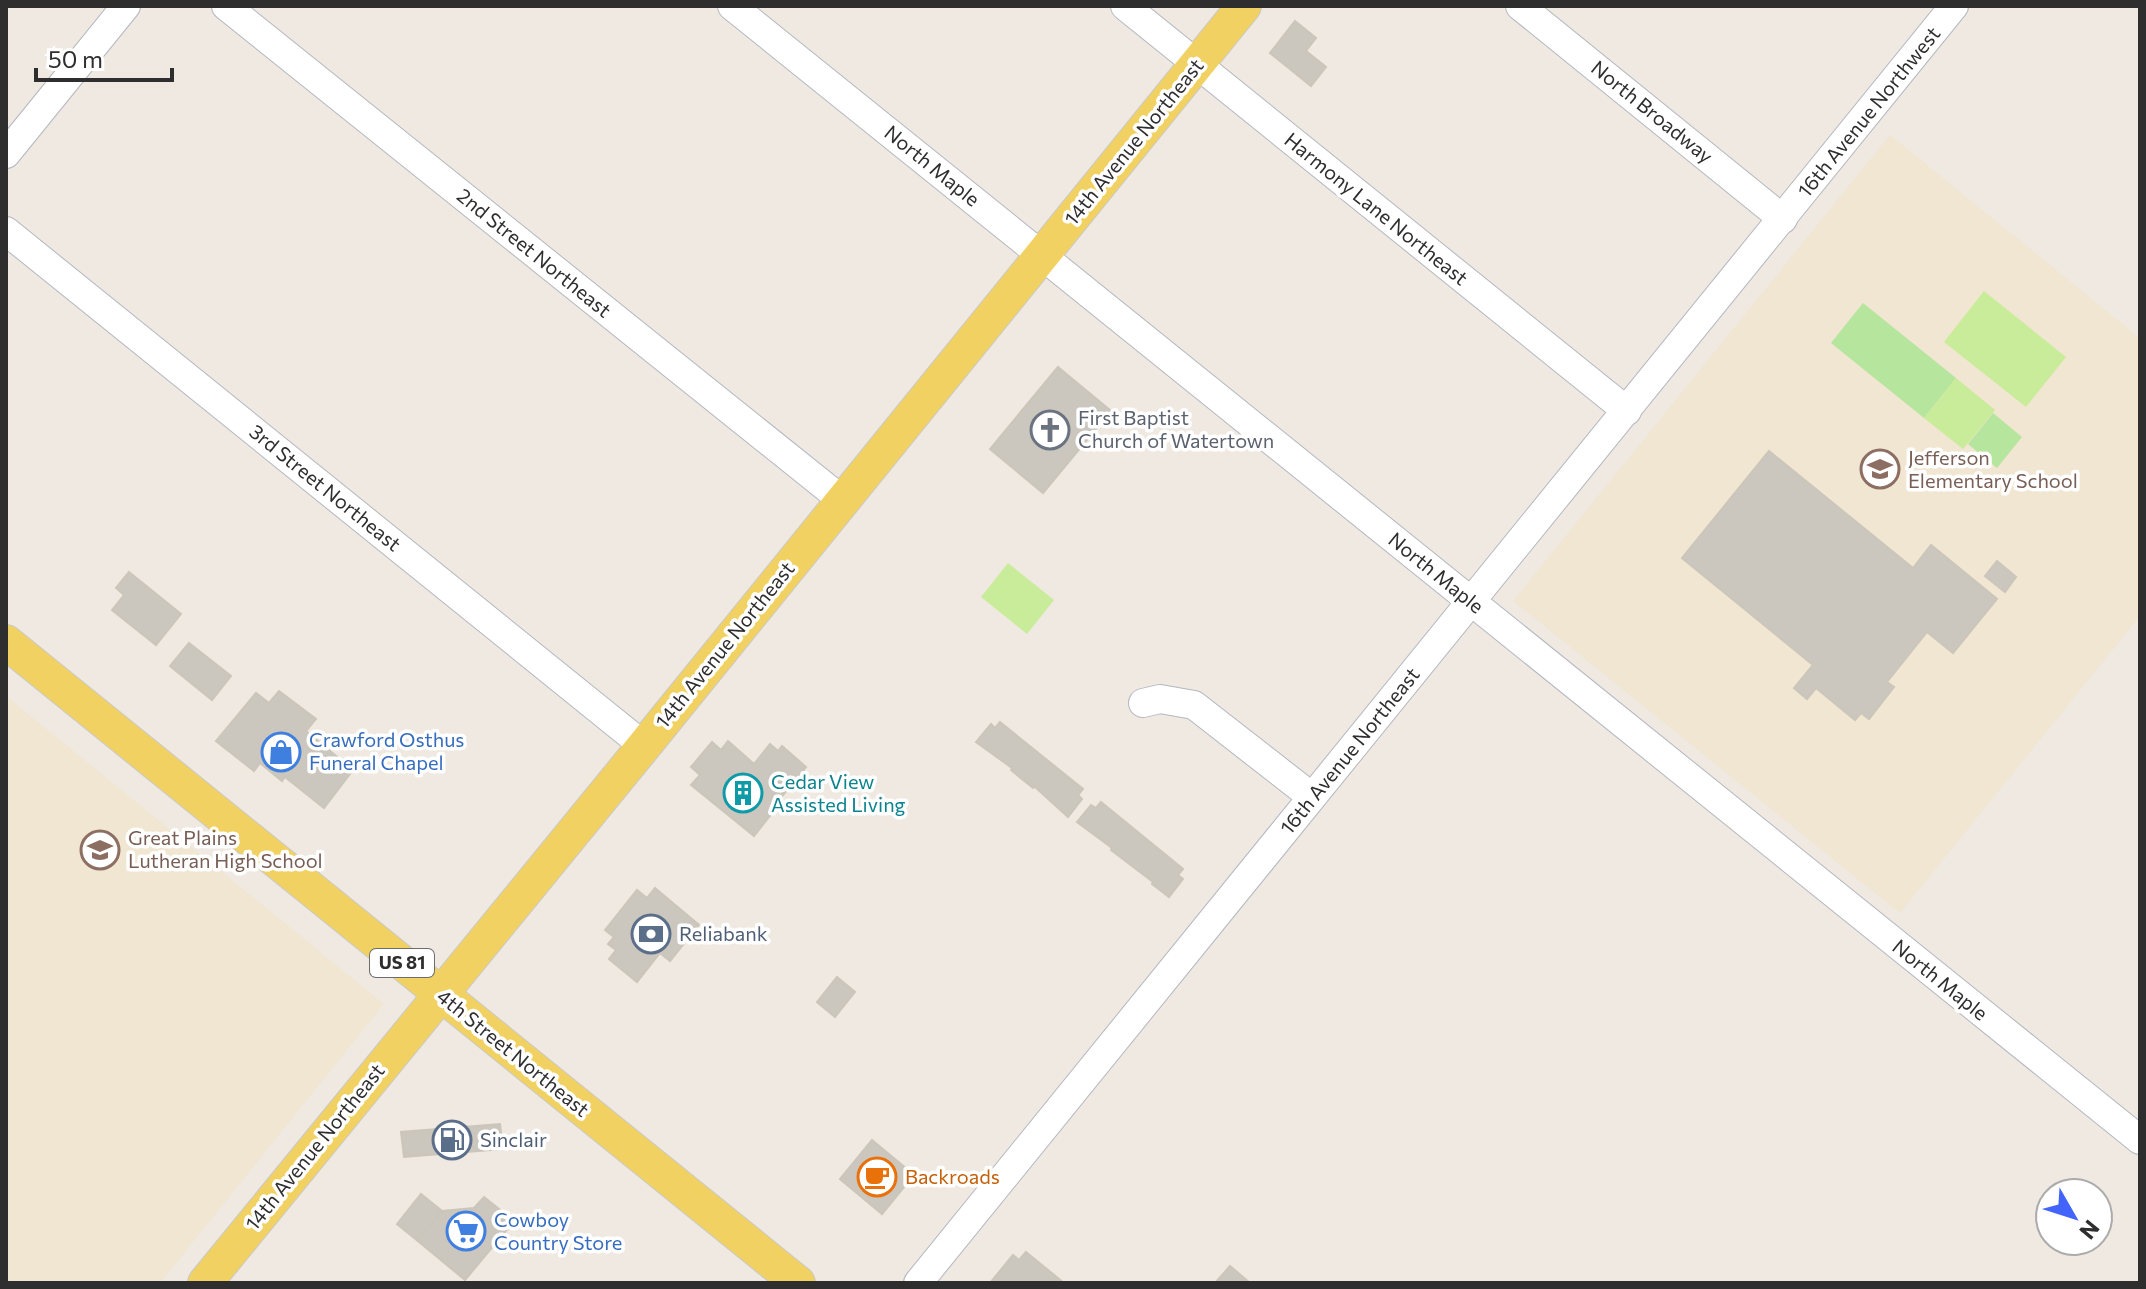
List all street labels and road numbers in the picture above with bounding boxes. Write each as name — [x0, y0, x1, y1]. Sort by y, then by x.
street label: 16th Avenue Northwest — [1792, 21, 1944, 202]
street label: 14th Avenue Northeast — [1059, 53, 1208, 230]
street label: North Broadway — [1587, 55, 1718, 168]
street label: North Maple — [880, 120, 985, 211]
street label: Harmony Lane Northeast — [1280, 127, 1473, 290]
street label: 2nd Street Northeast — [453, 183, 616, 322]
street label: 3rd Street Northeast — [245, 419, 406, 556]
street label: North Maple — [1384, 527, 1489, 618]
street label: 14th Avenue Northeast — [650, 556, 799, 733]
street label: 16th Avenue Northeast — [1275, 662, 1424, 839]
street label: North Maple — [1888, 934, 1993, 1025]
road number: US 81 — [370, 949, 434, 977]
street label: 4th Street Northeast — [433, 983, 595, 1121]
street label: 14th Avenue Northeast — [240, 1058, 389, 1235]

